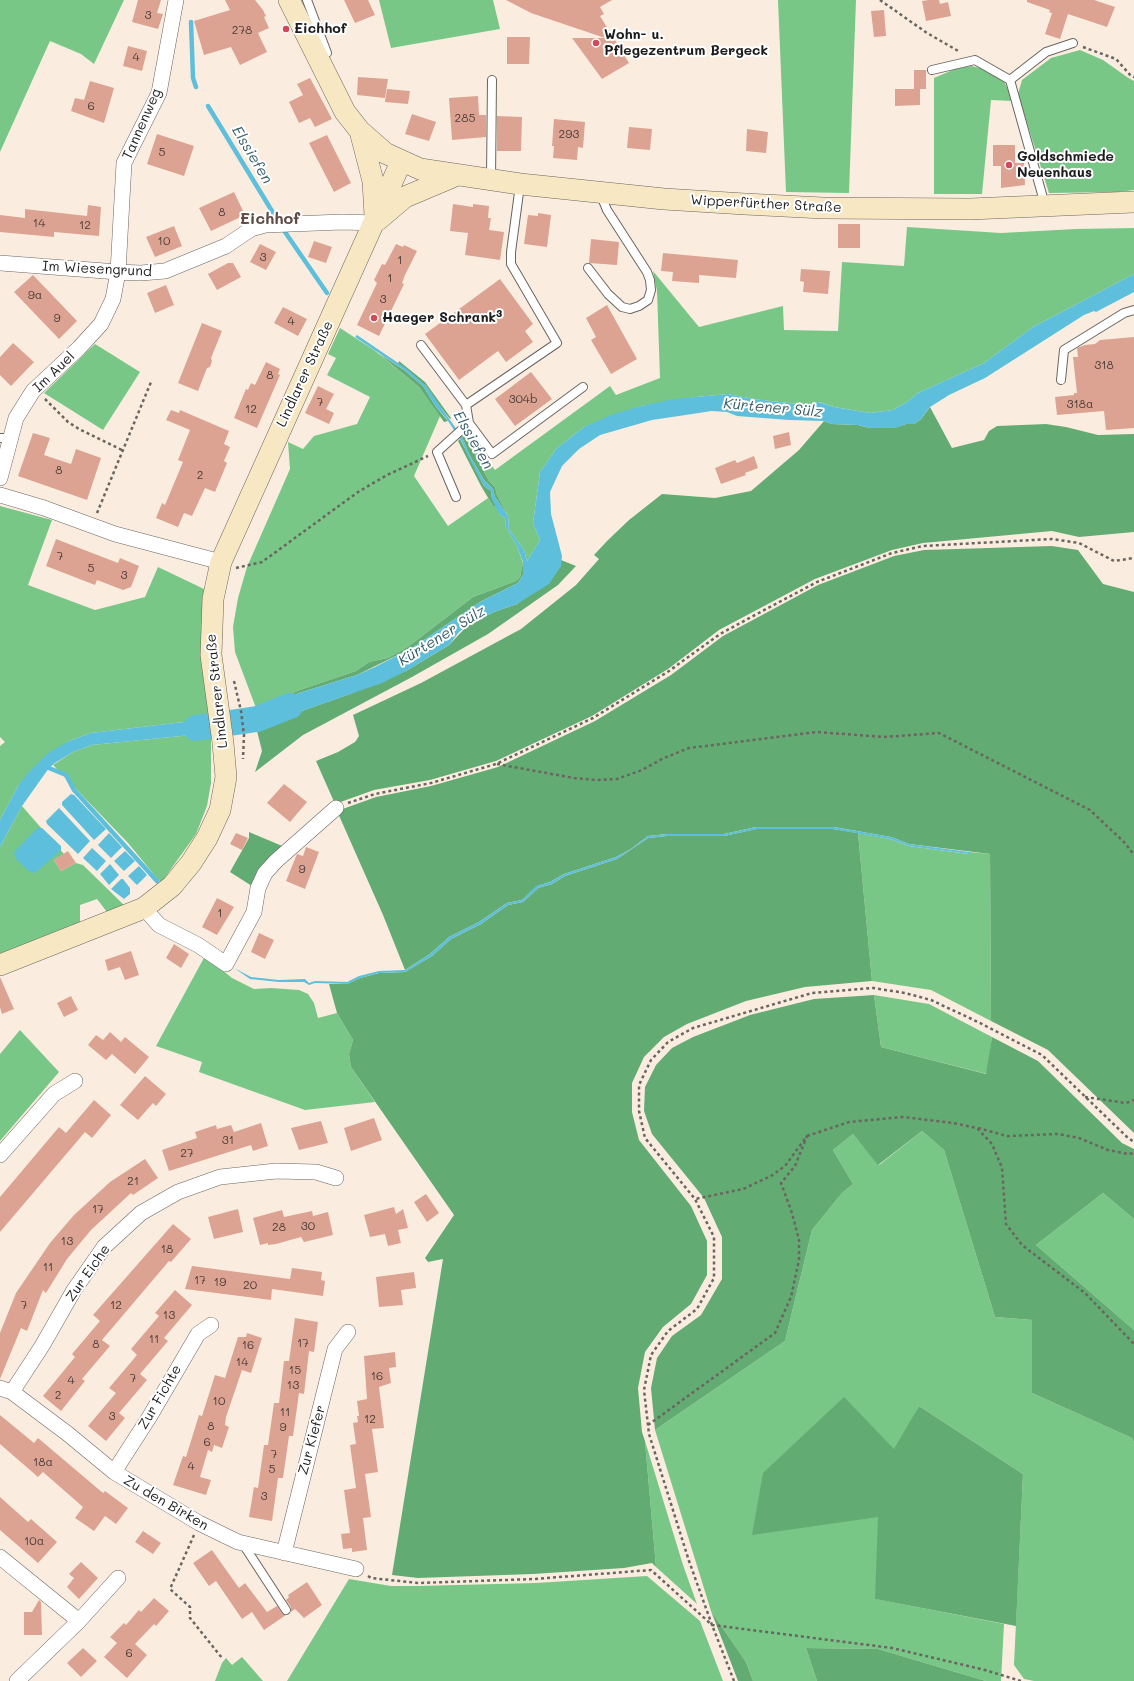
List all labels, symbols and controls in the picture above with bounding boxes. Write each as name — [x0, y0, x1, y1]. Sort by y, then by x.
house number: 3 — [144, 8, 152, 22]
place label: Eichhof — [294, 21, 347, 37]
house number: 278 — [232, 23, 252, 37]
marker: Eichhof — [281, 24, 291, 34]
place label: Wohn- u. Pflegezentrum Bergeck — [604, 27, 768, 60]
marker: Wohn- u. Pflegezentrum Bergeck — [591, 38, 601, 48]
house number: 4 — [132, 50, 140, 64]
street label: Tannenweg — [119, 86, 165, 162]
house number: 6 — [87, 99, 95, 113]
house number: 285 — [455, 111, 475, 125]
water label: Elssiefen — [228, 123, 276, 187]
house number: 293 — [559, 127, 579, 141]
house number: 5 — [159, 145, 165, 159]
place label: Goldschmiede Neuenhaus — [1017, 149, 1114, 182]
marker: Goldschmiede Neuenhaus — [1004, 160, 1014, 170]
street label: Wipperfürther Straße — [690, 192, 842, 216]
house number: 8 — [218, 205, 226, 219]
district label: Eichhof — [240, 209, 300, 229]
house number: 14 — [33, 216, 45, 230]
house number: 12 — [79, 218, 91, 232]
house number: 10 — [158, 234, 170, 248]
house number: 3 — [259, 250, 267, 264]
house number: 1 — [397, 253, 403, 267]
street label: Im Wiesengrund — [42, 258, 152, 280]
house number: 1 — [387, 271, 393, 285]
house number: 9a — [28, 288, 42, 302]
house number: 3 — [379, 292, 387, 306]
place label: Haeger Schrank³ — [382, 310, 502, 326]
house number: 9 — [53, 311, 61, 325]
marker: Haeger Schrank³ — [369, 313, 379, 323]
house number: 4 — [287, 314, 295, 328]
street label: Lindlarer Straße — [273, 318, 337, 430]
street label: Im Auel — [30, 348, 78, 396]
house number: 318 — [1094, 358, 1114, 372]
house number: 8 — [266, 368, 274, 382]
house number: 304b — [508, 392, 538, 406]
house number: 7 — [317, 395, 323, 409]
water label: Kürtener Sülz — [723, 395, 823, 421]
house number: 318a — [1066, 397, 1094, 411]
house number: 12 — [245, 402, 257, 416]
water label: Elssiefen — [449, 408, 497, 472]
house number: 8 — [55, 463, 63, 477]
house number: 2 — [197, 468, 203, 482]
house number: 7 — [57, 549, 63, 563]
house number: 5 — [88, 561, 94, 575]
house number: 3 — [120, 568, 128, 582]
water label: Kürtener Sülz — [395, 602, 489, 670]
street label: Lindlarer Straße — [203, 633, 231, 749]
house number: 9 — [298, 862, 306, 876]
house number: 1 — [217, 906, 223, 920]
house number: 31 — [222, 1133, 234, 1147]
house number: 27 — [180, 1146, 194, 1160]
house number: 21 — [127, 1174, 139, 1188]
house number: 17 — [92, 1202, 104, 1216]
house number: 30 — [301, 1219, 315, 1233]
house number: 28 — [272, 1220, 286, 1234]
house number: 13 — [61, 1234, 73, 1248]
street label: Zur Eiche — [62, 1241, 114, 1305]
house number: 18 — [161, 1242, 173, 1256]
house number: 11 — [43, 1260, 53, 1274]
house number: 17 — [194, 1273, 206, 1287]
house number: 19 — [214, 1275, 226, 1289]
house number: 20 — [243, 1278, 257, 1292]
house number: 7 — [21, 1298, 27, 1312]
house number: 12 — [110, 1298, 122, 1312]
house number: 13 — [163, 1308, 175, 1322]
house number: 11 — [149, 1332, 159, 1346]
house number: 17 — [297, 1336, 309, 1350]
house number: 8 — [92, 1337, 100, 1351]
house number: 16 — [242, 1338, 254, 1352]
house number: 14 — [236, 1355, 248, 1369]
street label: Zur Fichte — [135, 1362, 185, 1432]
house number: 15 — [289, 1363, 301, 1377]
house number: 16 — [371, 1369, 383, 1383]
house number: 7 — [130, 1371, 136, 1385]
house number: 4 — [67, 1373, 75, 1387]
house number: 13 — [287, 1378, 299, 1392]
house number: 2 — [55, 1388, 61, 1402]
house number: 10 — [213, 1394, 225, 1408]
street label: Zur Kiefer — [295, 1403, 329, 1477]
house number: 11 — [280, 1405, 290, 1419]
house number: 3 — [108, 1409, 116, 1423]
house number: 12 — [364, 1412, 376, 1426]
house number: 8 — [207, 1419, 215, 1433]
house number: 9 — [279, 1420, 287, 1434]
house number: 6 — [203, 1435, 211, 1449]
house number: 7 — [271, 1447, 277, 1461]
house number: 18a — [33, 1455, 53, 1469]
house number: 4 — [187, 1459, 195, 1473]
house number: 5 — [269, 1462, 275, 1476]
street label: Zu den Birken — [121, 1472, 211, 1534]
house number: 3 — [260, 1489, 268, 1503]
house number: 10a — [24, 1534, 44, 1548]
house number: 6 — [125, 1646, 133, 1660]

